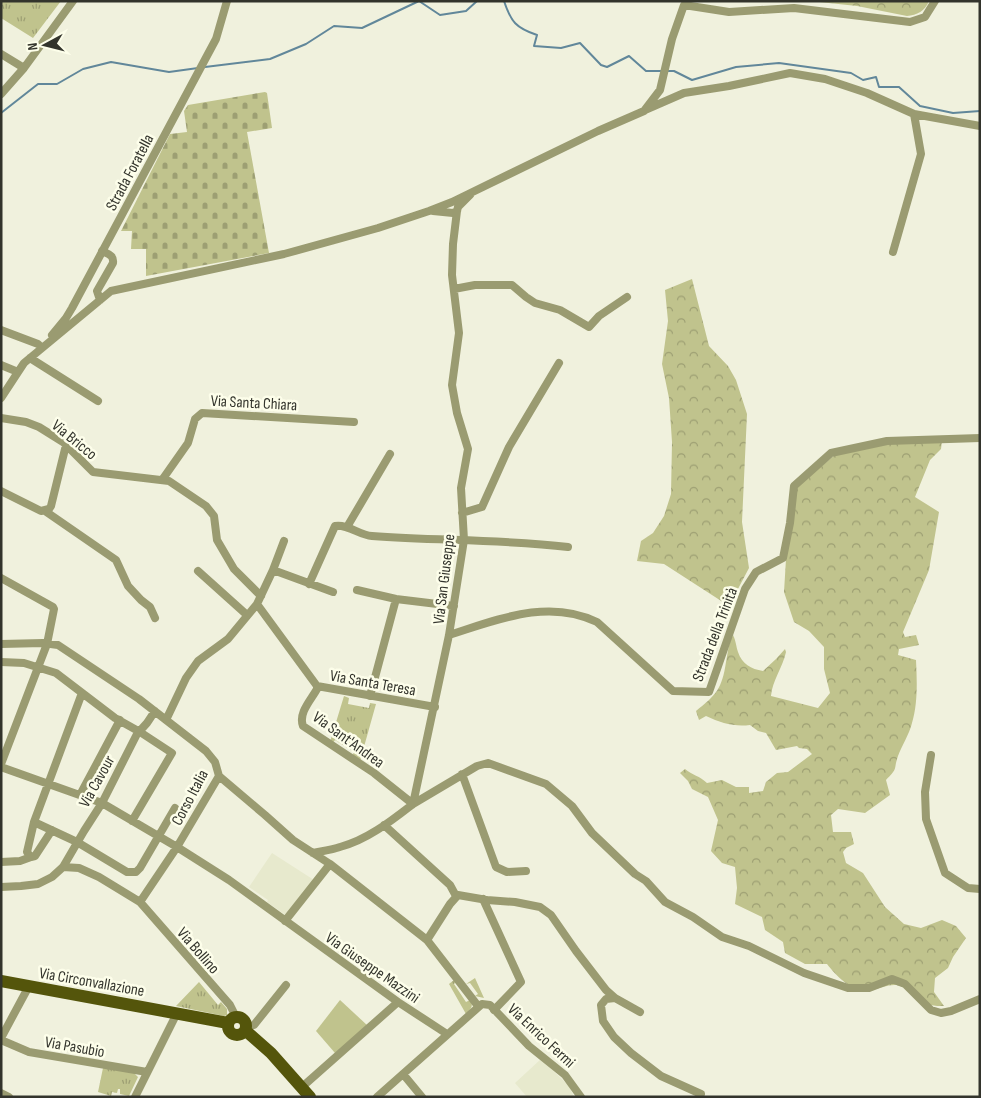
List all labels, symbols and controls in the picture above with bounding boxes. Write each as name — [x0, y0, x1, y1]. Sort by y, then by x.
north arrow — [20, 20, 70, 70]
text: N — [24, 42, 41, 51]
street label: Strada Foratella — [102, 131, 158, 214]
street label: Via Santa Chiara — [210, 392, 298, 415]
street label: Via Bricco — [48, 416, 101, 464]
street label: Via San Giuseppe — [430, 533, 459, 625]
street label: Strada della Trinità — [689, 585, 742, 684]
street label: Via Santa Teresa — [328, 667, 417, 700]
street label: Via Sant'Andrea — [309, 708, 388, 773]
street label: Via Cavour — [75, 752, 119, 811]
street label: Corso Italia — [168, 767, 213, 829]
street label: Via Bollino — [173, 924, 223, 978]
street label: Via Giuseppe Mazzini — [321, 929, 423, 1008]
street label: Via Circonvallazione — [38, 964, 146, 1001]
street label: Via Enrico Fermi — [503, 1000, 579, 1072]
street label: Via Pasubio — [43, 1033, 106, 1062]

